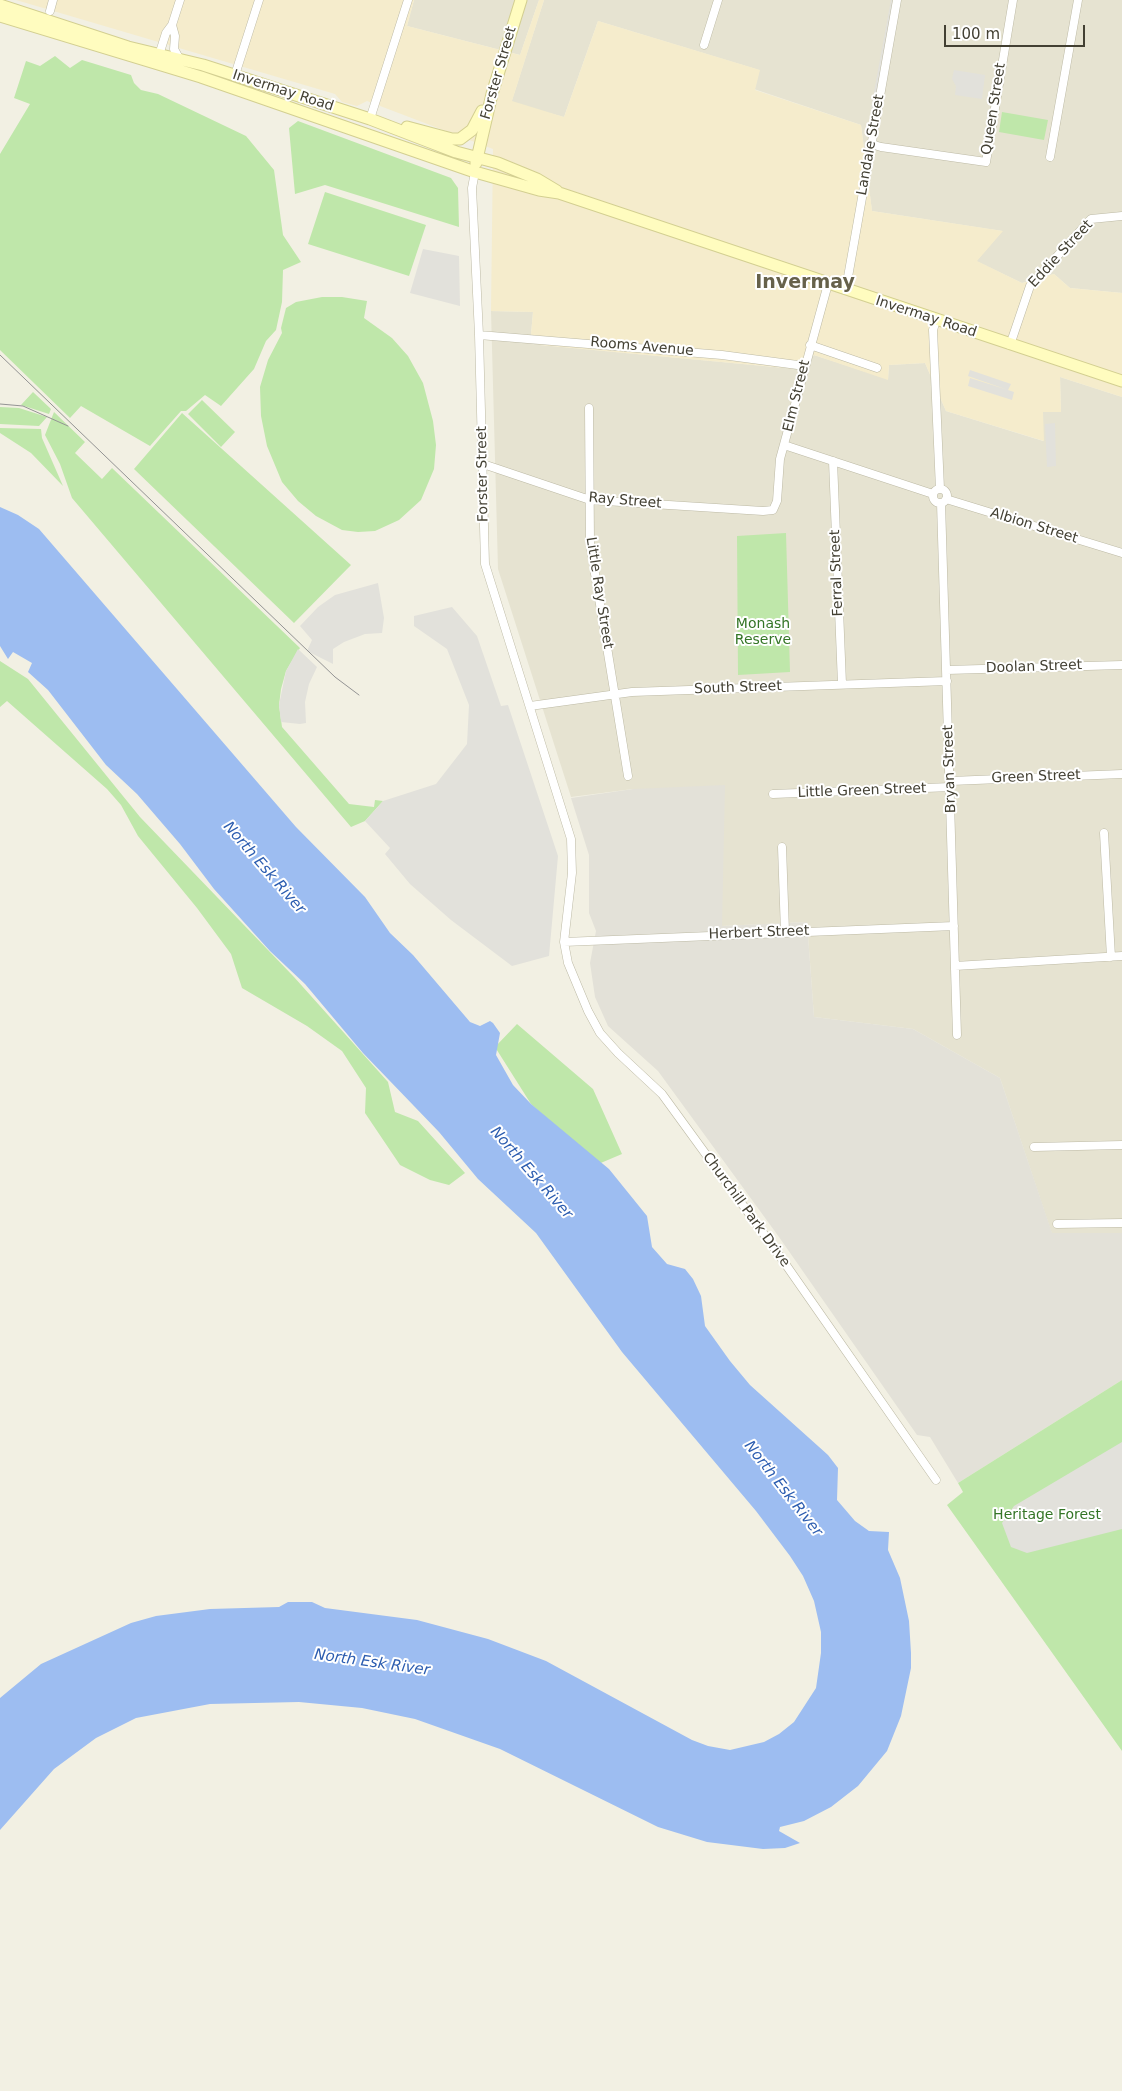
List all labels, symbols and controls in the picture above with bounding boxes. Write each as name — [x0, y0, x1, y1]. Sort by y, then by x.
scale bar — [947, 15, 1088, 47]
street label: Forster Street — [478, 25, 520, 121]
text: 100 m — [952, 25, 1000, 43]
street label: Queen Street — [978, 62, 1010, 156]
street label: Invermay Road — [230, 67, 336, 115]
street label: Landale Street — [854, 93, 888, 197]
street label: Eddie Street — [1025, 217, 1097, 291]
district label: Invermay — [755, 272, 855, 294]
street label: Invermay Road — [873, 293, 979, 341]
street label: Rooms Avenue — [590, 334, 694, 360]
street label: Elm Street — [780, 358, 814, 434]
street label: Forster Street — [474, 426, 492, 522]
street label: Ray Street — [588, 489, 662, 513]
street label: Albion Street — [988, 505, 1080, 547]
street label: Ferral Street — [827, 529, 847, 617]
street label: Little Ray Street — [582, 536, 616, 650]
park label: Monash Reserve — [735, 616, 791, 648]
street label: Doolan Street — [986, 657, 1082, 677]
street label: South Street — [694, 678, 782, 698]
street label: Bryan Street — [940, 725, 960, 813]
street label: Green Street — [991, 767, 1081, 787]
street label: Little Green Street — [797, 780, 927, 802]
water label: North Esk River — [219, 818, 309, 918]
street label: Herbert Street — [708, 923, 810, 943]
water label: North Esk River — [486, 1123, 576, 1223]
street label: Churchill Park Drive — [699, 1149, 793, 1271]
water label: North Esk River — [740, 1438, 826, 1540]
park label: Heritage Forest — [993, 1507, 1101, 1523]
water label: North Esk River — [313, 1646, 431, 1680]

